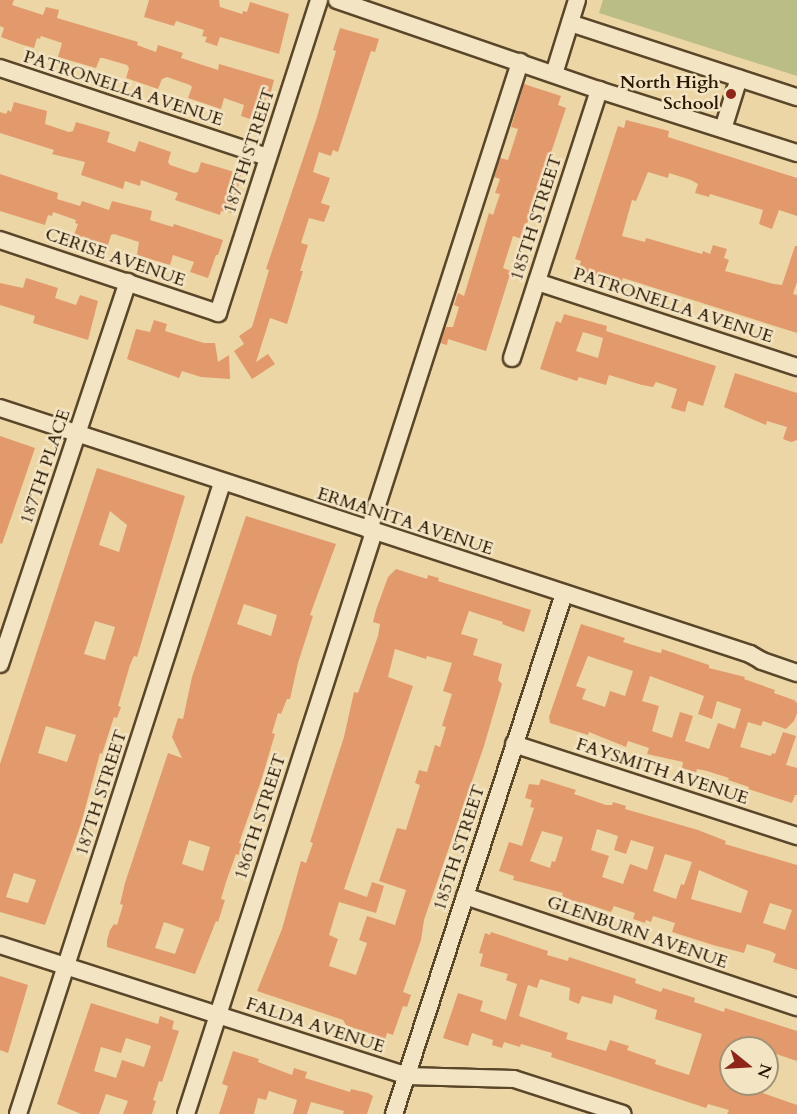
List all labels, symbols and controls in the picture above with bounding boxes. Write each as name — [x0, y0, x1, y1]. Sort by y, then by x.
street label: PATRONELLA AVENUE — [20, 46, 226, 132]
place label: North High School — [620, 73, 719, 116]
street label: 187TH STREET — [220, 85, 280, 217]
marker: North High School — [724, 87, 738, 101]
street label: 185TH STREET — [507, 152, 567, 284]
street label: CERISE AVENUE — [42, 224, 188, 292]
street label: PATRONELLA AVENUE — [570, 263, 776, 349]
street label: 187TH PLACE — [16, 407, 76, 527]
street label: ERMANITA AVENUE — [314, 483, 496, 561]
street label: 187TH STREET — [72, 727, 132, 859]
street label: FAYSMITH AVENUE — [573, 734, 751, 810]
street label: 186TH STREET — [231, 751, 291, 883]
street label: 185TH STREET — [430, 782, 490, 914]
street label: GLENBURN AVENUE — [544, 892, 730, 974]
street label: FALDA AVENUE — [243, 993, 387, 1059]
north arrow — [719, 1036, 779, 1096]
text: N — [752, 1061, 777, 1081]

